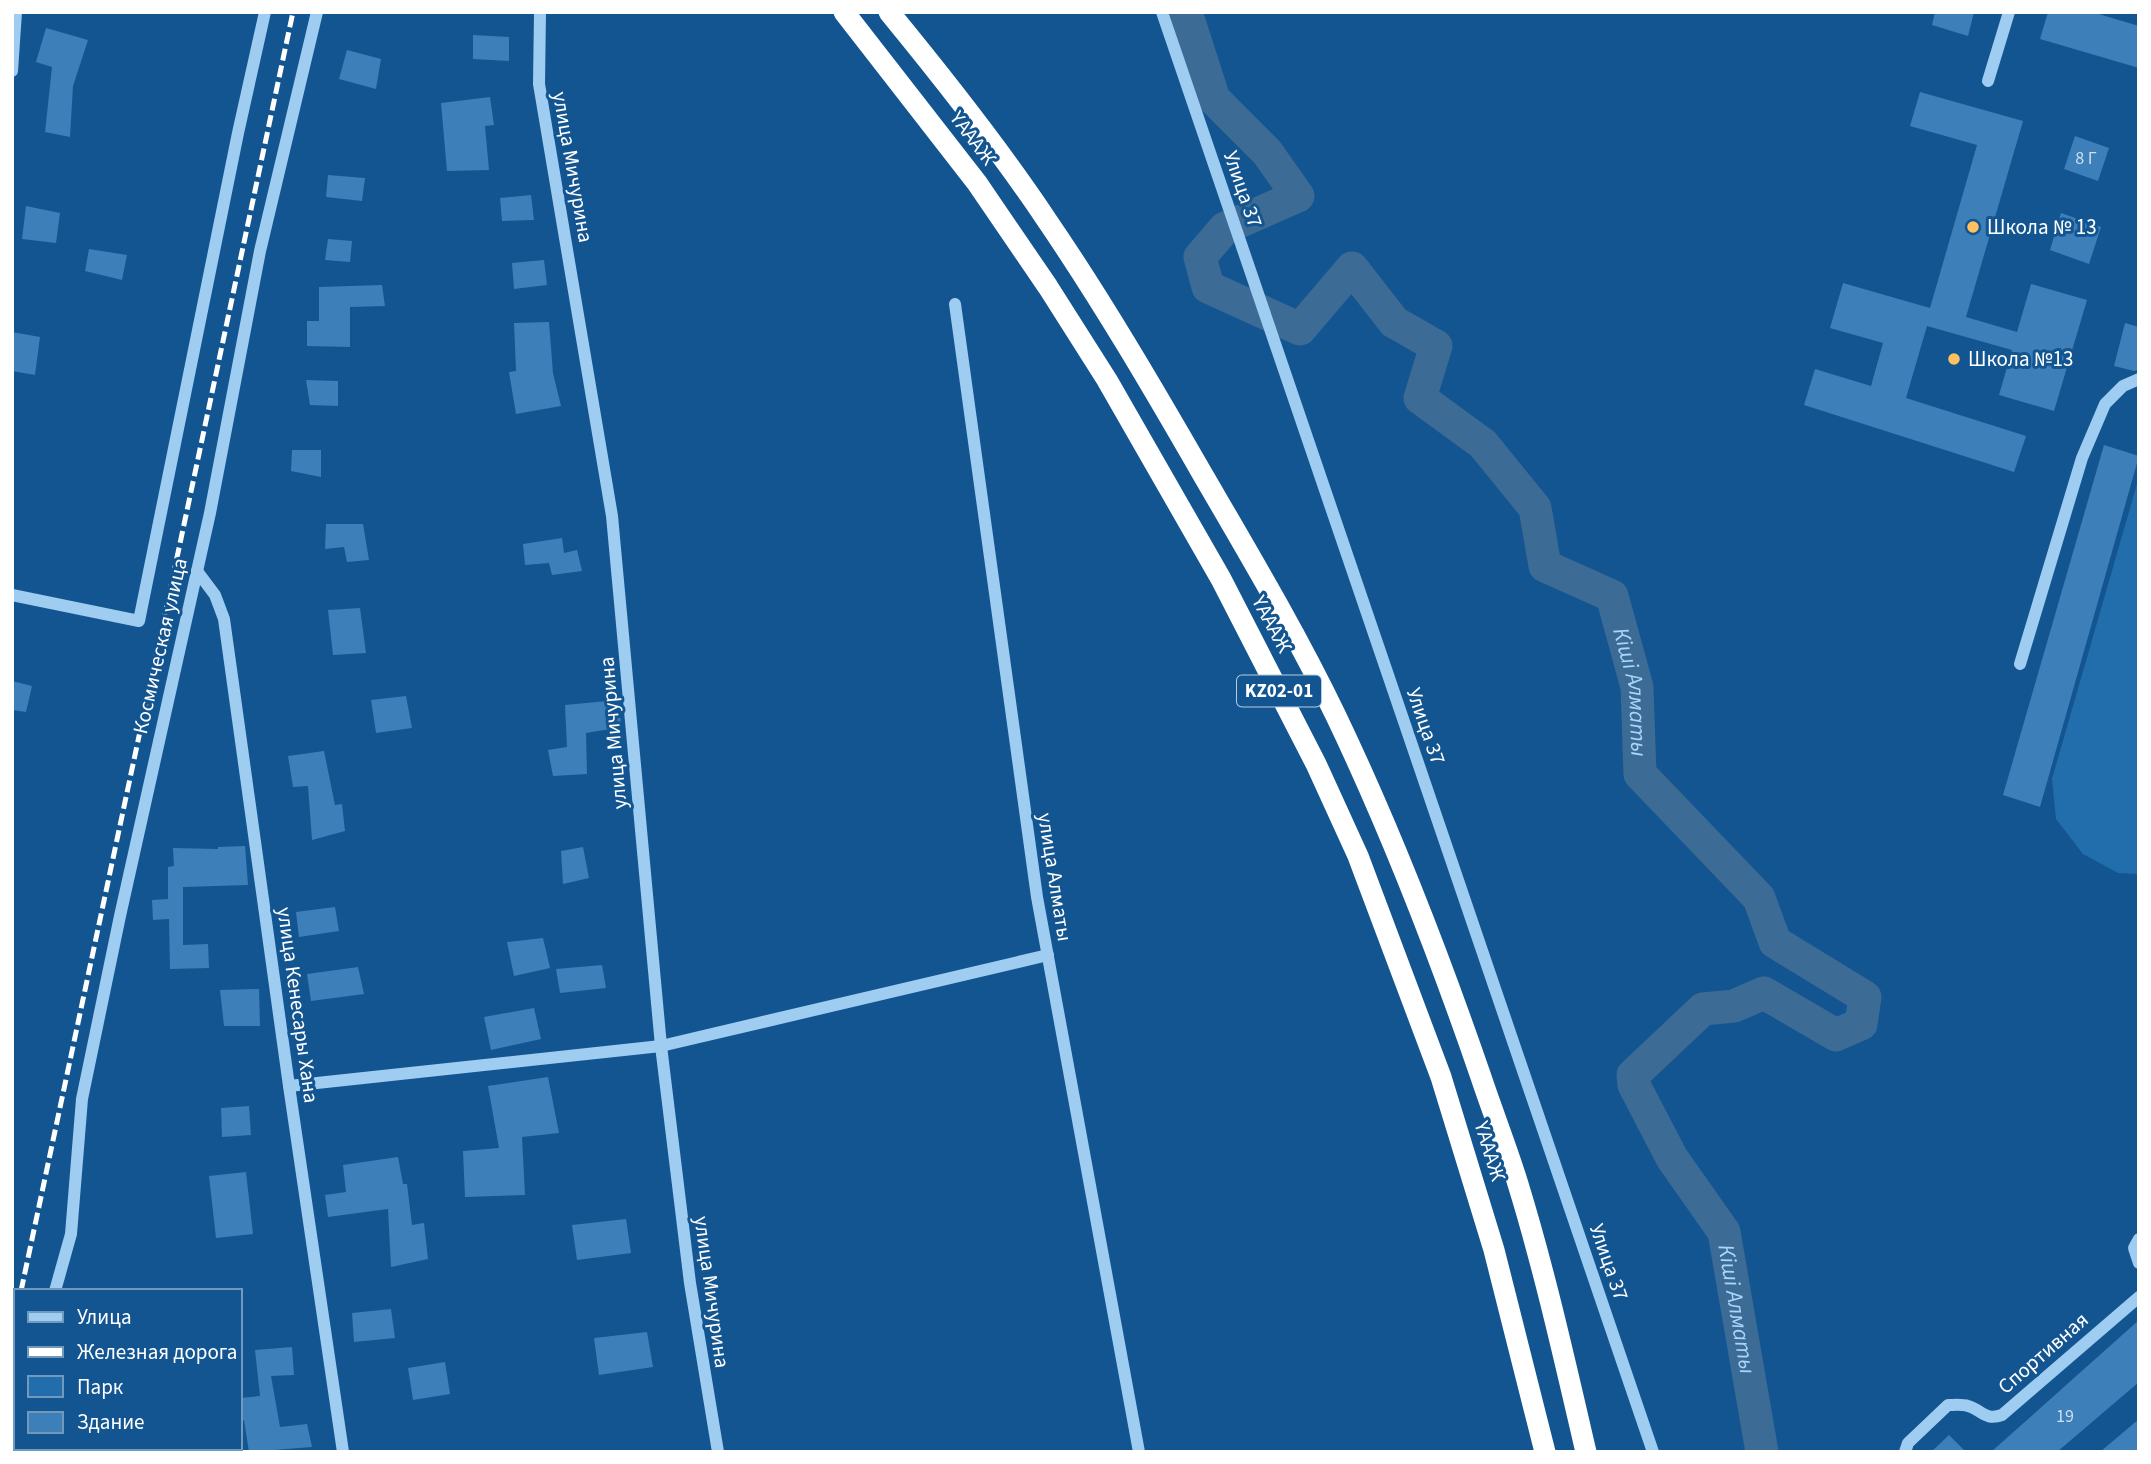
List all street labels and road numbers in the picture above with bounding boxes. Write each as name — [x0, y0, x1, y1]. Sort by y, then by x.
street label: улица Мичурина — [545, 89, 601, 245]
street label: ҮАААЖ — [942, 104, 1004, 172]
street label: Улица 37 — [1216, 146, 1270, 232]
street label: Космическая улица — [125, 555, 195, 737]
street label: ҮАААЖ — [1244, 589, 1300, 659]
street label: улица Мичурина — [591, 656, 635, 810]
road number: KZ02-01 — [1237, 676, 1321, 706]
street label: Улица 37 — [1399, 683, 1453, 769]
street label: улица Алматы — [1030, 811, 1080, 943]
street label: улица Кенесары Хана — [269, 905, 327, 1105]
street label: ҮАААЖ — [1466, 1116, 1513, 1185]
street label: улица Мичурина — [687, 1214, 737, 1370]
street label: Улица 37 — [1582, 1219, 1636, 1305]
street label: Спортивная — [1991, 1305, 2095, 1401]

